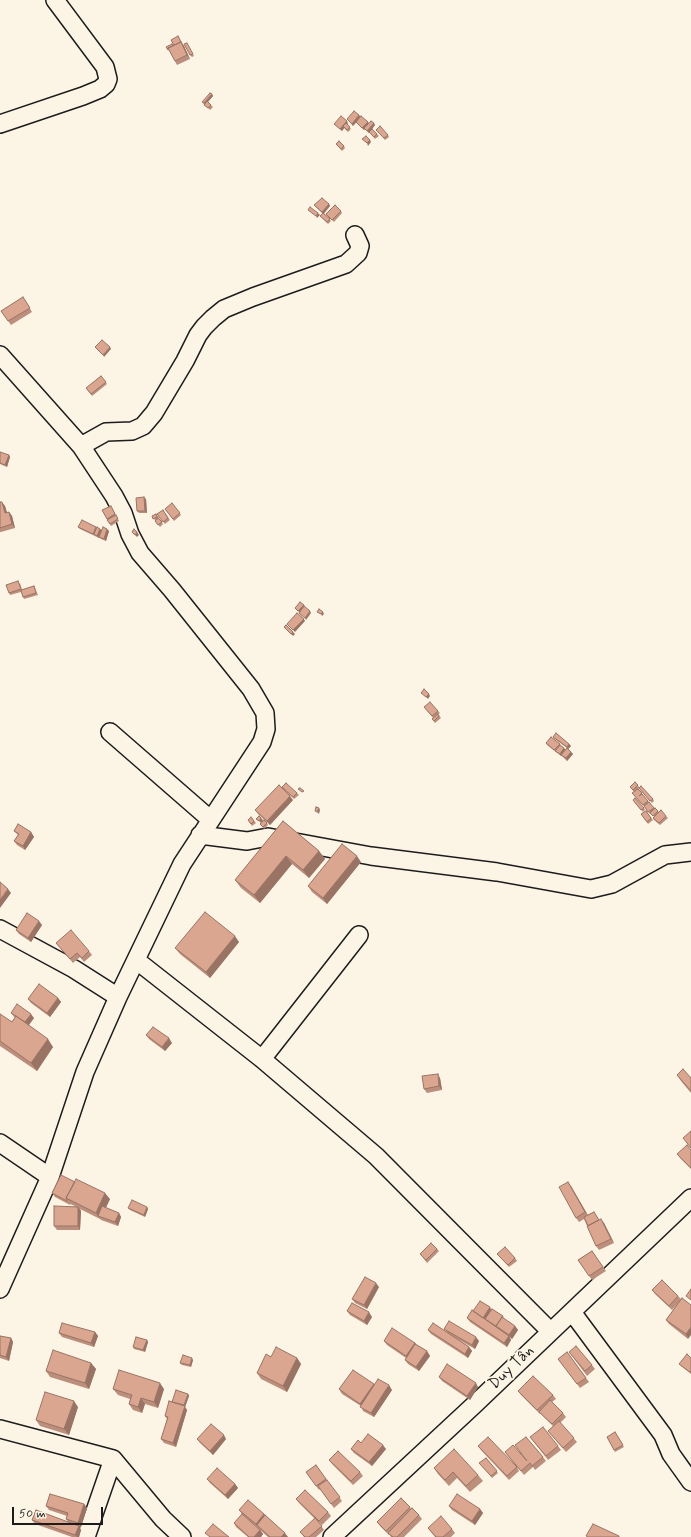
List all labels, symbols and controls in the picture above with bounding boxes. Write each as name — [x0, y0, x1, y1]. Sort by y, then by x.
street label: Duy Tân — [485, 1342, 539, 1394]
scale bar — [14, 1499, 105, 1525]
text: 50 m — [19, 1506, 46, 1522]

